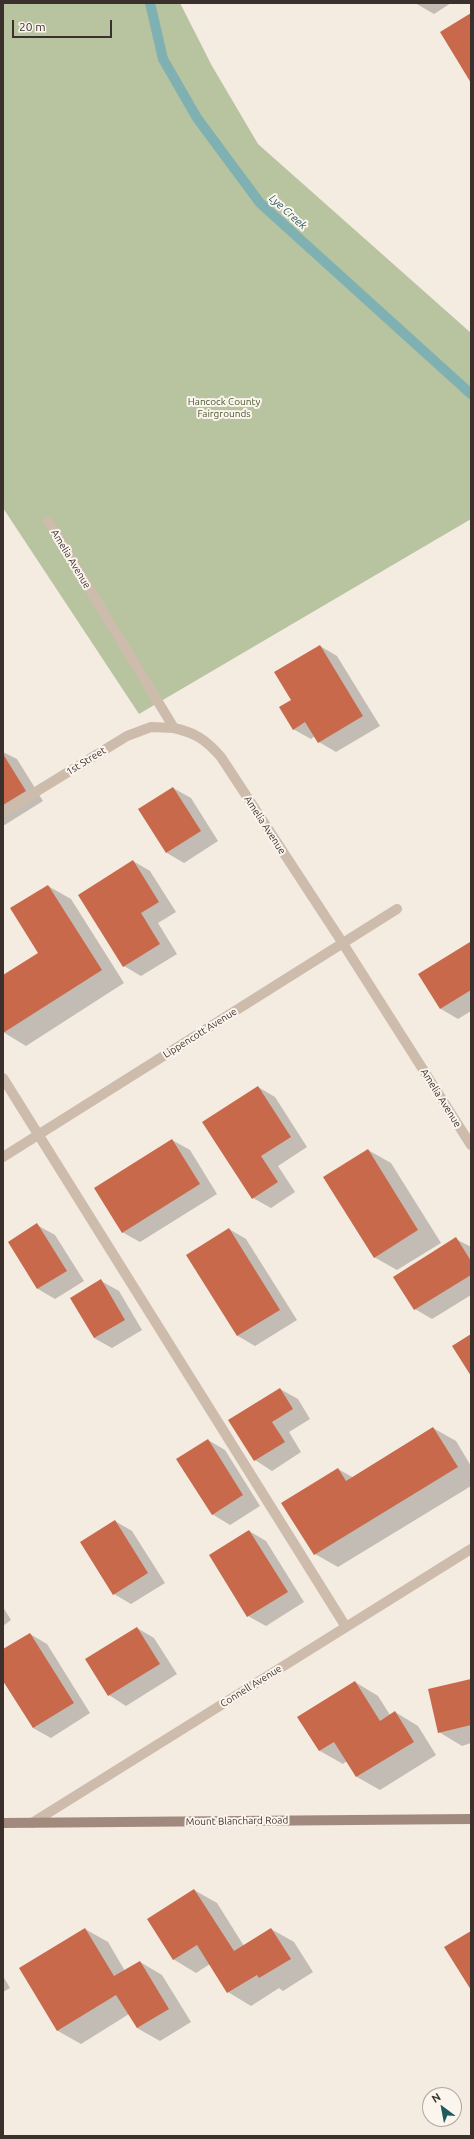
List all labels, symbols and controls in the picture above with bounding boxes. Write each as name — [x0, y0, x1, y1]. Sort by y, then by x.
scale bar — [14, 12, 114, 38]
text: 20 m — [19, 20, 46, 33]
water label: Lye Creek — [266, 192, 310, 232]
park label: Hancock County Fairgrounds — [188, 396, 260, 420]
street label: Amelia Avenue — [49, 527, 93, 591]
street label: 1st Street — [64, 744, 108, 778]
street label: Amelia Avenue — [242, 794, 288, 856]
street label: Lippencott Avenue — [161, 1005, 239, 1061]
street label: Amelia Avenue — [418, 1066, 464, 1130]
street label: Connell Avenue — [218, 1662, 284, 1710]
street label: Mount Blanchard Road — [186, 1814, 288, 1828]
north arrow — [422, 2087, 462, 2127]
text: N — [430, 2090, 443, 2105]

